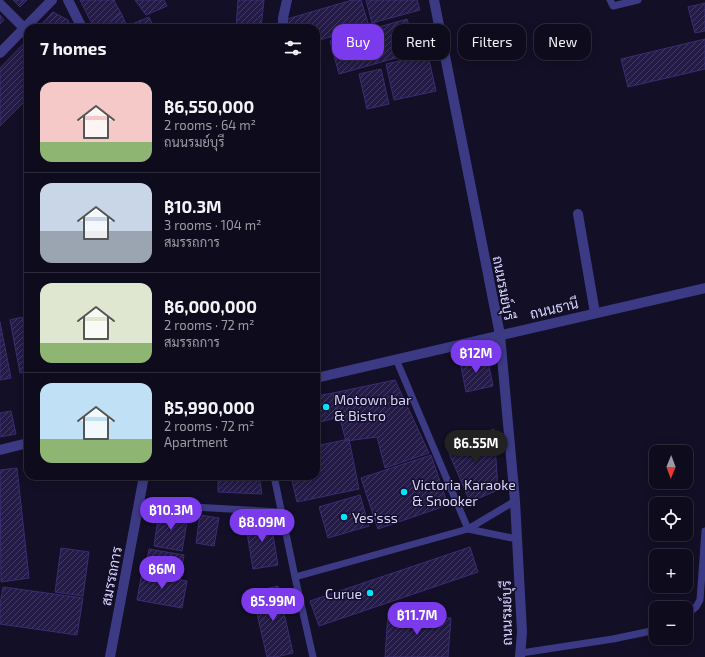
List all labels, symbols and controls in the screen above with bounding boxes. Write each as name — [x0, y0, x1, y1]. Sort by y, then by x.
chip: Buy — [332, 24, 384, 60]
chip: Rent — [392, 24, 450, 60]
chip: Filters — [458, 24, 526, 60]
chip: New — [534, 24, 591, 60]
icon: filters — [282, 37, 304, 59]
text: 7 homes — [40, 38, 107, 58]
text: ฿6,550,000 — [164, 96, 254, 116]
icon: home — [72, 98, 120, 146]
text: 2 rooms · 64 m² — [164, 117, 256, 133]
text: ถนนรมย์บุรี — [164, 134, 225, 150]
text: ฿10.3M — [164, 196, 222, 216]
icon: home — [72, 199, 120, 247]
text: 3 rooms · 104 m² — [164, 217, 261, 233]
text: สมรรถการ — [164, 234, 220, 250]
street label: ถนนรมย์บุรี — [487, 254, 519, 322]
street label: ถนนธานี — [528, 294, 580, 322]
text: ฿6,000,000 — [164, 296, 257, 316]
icon: home — [72, 299, 120, 347]
text: 2 rooms · 72 m² — [164, 317, 255, 333]
text: สมรรถการ — [164, 334, 220, 350]
pin: ฿12M — [452, 340, 500, 374]
text: ฿12M — [460, 345, 492, 361]
place label: Motown bar & Bistro — [334, 391, 412, 424]
text: ฿5,990,000 — [164, 397, 255, 417]
icon: home — [72, 399, 120, 447]
marker: Motown bar & Bistro — [321, 402, 331, 412]
text: 2 rooms · 72 m² — [164, 418, 255, 434]
pin: ฿6.55M — [443, 430, 509, 464]
text: Apartment — [164, 434, 228, 450]
text: ฿6.55M — [454, 435, 498, 451]
north arrow — [649, 445, 693, 489]
map controls — [649, 445, 693, 645]
place label: Victoria Karaoke & Snooker — [412, 476, 516, 509]
marker: Victoria Karaoke & Snooker — [399, 487, 409, 497]
pin: ฿10.3M — [138, 497, 204, 531]
button: locate — [649, 497, 693, 541]
text: ฿10.3M — [149, 502, 193, 518]
pin: ฿8.09M — [229, 509, 295, 543]
place label: Yes'sss — [352, 509, 398, 526]
marker: Yes'sss — [339, 512, 349, 522]
text: ฿8.09M — [239, 514, 285, 530]
street label: สมรรถการ — [97, 545, 125, 607]
button: + — [649, 549, 693, 593]
pin: ฿6M — [143, 556, 181, 590]
text: ฿6M — [148, 561, 176, 577]
street label: ถนนรมย์บุรี — [497, 580, 517, 646]
place label: Curue — [325, 585, 362, 602]
pin: ฿5.99M — [240, 588, 306, 622]
marker: Curue — [365, 588, 375, 598]
text: ฿5.99M — [250, 593, 296, 609]
button: − — [649, 601, 693, 645]
pin: ฿11.7M — [384, 602, 450, 636]
text: ฿11.7M — [397, 607, 437, 623]

